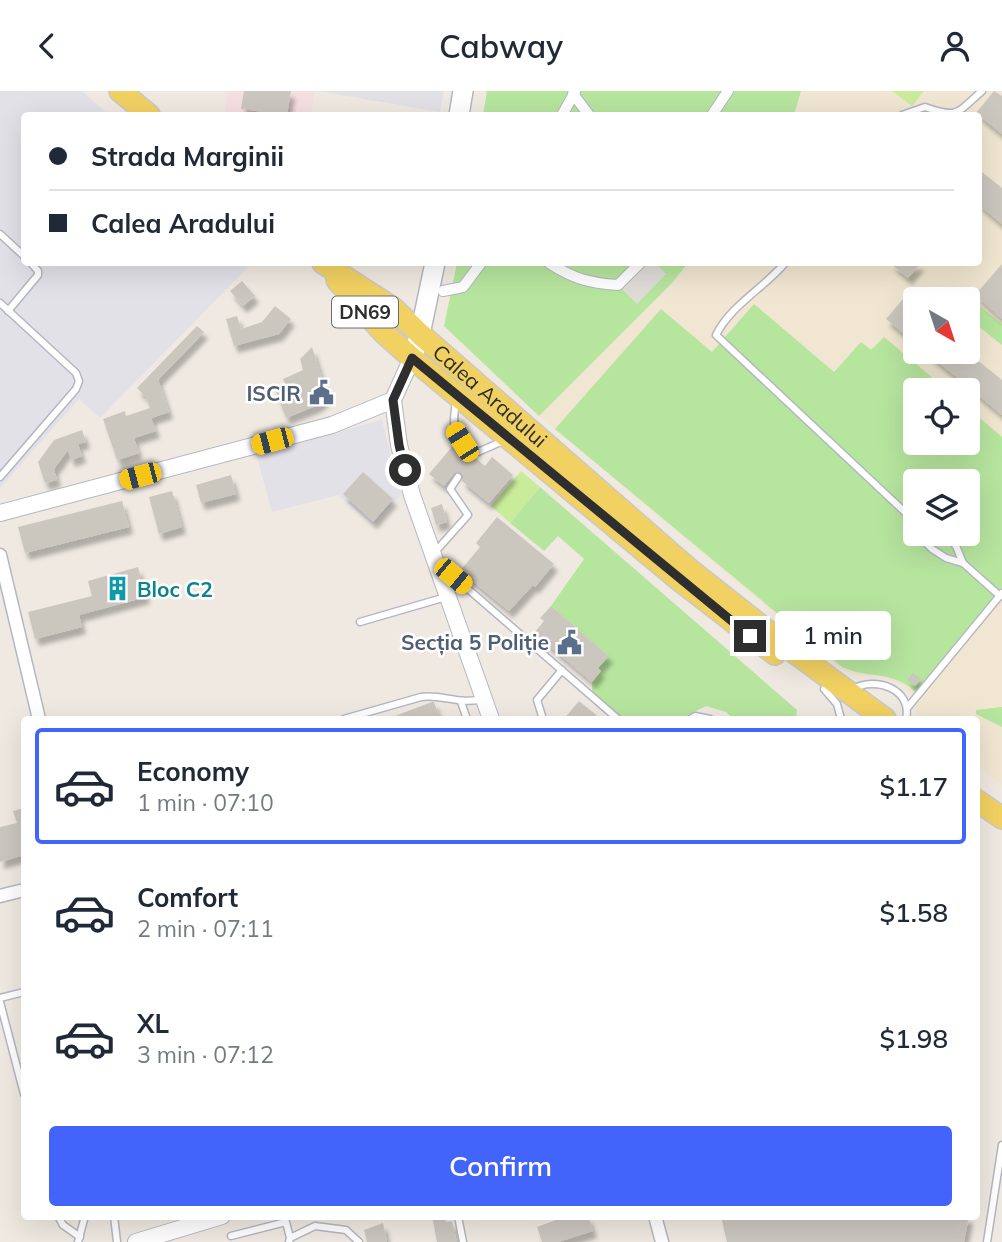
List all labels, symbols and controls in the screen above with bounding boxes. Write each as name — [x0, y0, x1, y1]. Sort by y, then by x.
text: Cabway — [439, 26, 563, 66]
icon: back — [28, 27, 66, 65]
icon: person — [936, 27, 974, 65]
text: Strada Marginii — [91, 140, 284, 173]
text: Calea Aradului — [91, 207, 275, 240]
north arrow — [903, 287, 980, 364]
map controls — [903, 287, 980, 546]
road number: DN69 — [332, 297, 398, 327]
street label: Calea Aradului — [428, 338, 553, 452]
button: locate — [903, 378, 980, 455]
public building icon: ISCIR — [307, 379, 335, 407]
place label: ISCIR — [246, 380, 301, 406]
car — [442, 419, 483, 465]
car — [249, 425, 296, 457]
route start — [389, 454, 421, 486]
car — [117, 460, 164, 492]
button: layers — [903, 469, 980, 546]
car — [431, 554, 476, 598]
building icon: Bloc C2 — [103, 575, 131, 603]
place label: Bloc C2 — [137, 576, 213, 602]
callout: 1 min — [774, 611, 890, 661]
route end — [734, 620, 766, 652]
text: 1 min — [803, 621, 863, 650]
public building icon: Secția 5 Poliție — [555, 628, 583, 656]
place label: Secția 5 Poliție — [401, 629, 549, 656]
icon: car — [53, 755, 116, 818]
text: Economy — [137, 755, 249, 788]
text: $1.17 — [879, 770, 948, 803]
text: 1 min · 07:10 — [137, 788, 274, 817]
icon: car — [53, 881, 116, 944]
text: Comfort — [137, 881, 238, 914]
text: $1.58 — [879, 896, 948, 929]
text: 2 min · 07:11 — [137, 914, 274, 943]
icon: car — [53, 1007, 116, 1070]
text: XL — [137, 1007, 169, 1040]
text: $1.98 — [879, 1022, 948, 1055]
text: 3 min · 07:12 — [137, 1040, 274, 1069]
button: Confirm — [49, 1126, 952, 1206]

